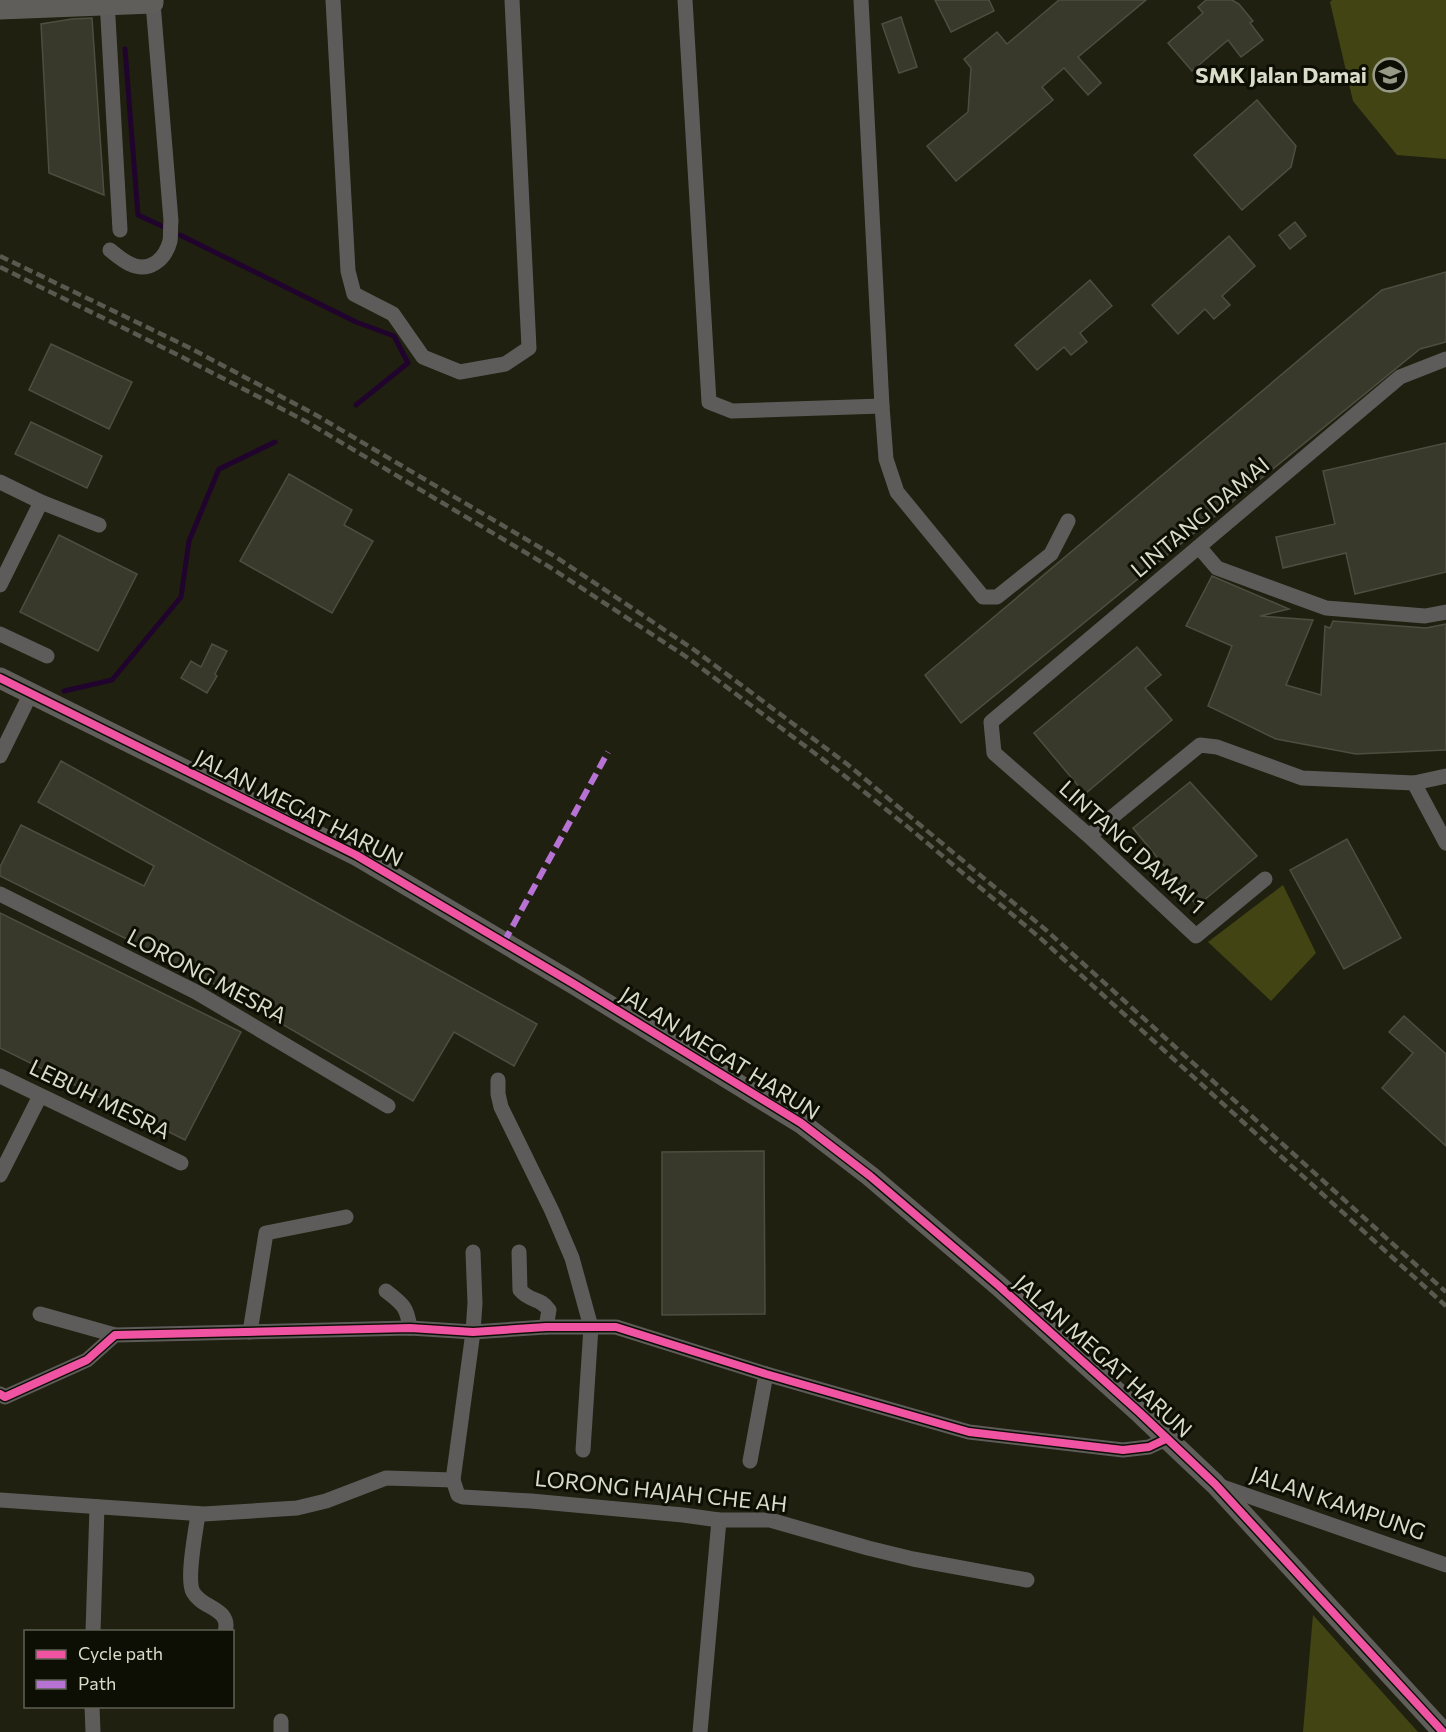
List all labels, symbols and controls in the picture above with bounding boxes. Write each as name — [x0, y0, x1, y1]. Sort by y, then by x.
school or university icon: SMK Jalan Damai — [1372, 57, 1408, 93]
place label: SMK Jalan Damai — [1195, 61, 1367, 88]
street label: LINTANG DAMAI — [1125, 451, 1275, 582]
street label: JALAN MEGAT HARUN — [190, 743, 408, 872]
street label: LINTANG DAMAI 1 — [1054, 774, 1211, 919]
street label: LORONG MESRA — [123, 922, 291, 1029]
street label: JALAN MEGAT HARUN — [615, 980, 825, 1125]
street label: LEBUH MESRA — [25, 1053, 175, 1144]
street label: JALAN MEGAT HARUN — [1009, 1268, 1198, 1443]
street label: JALAN KAMPUNG — [1247, 1460, 1429, 1545]
street label: LORONG HAJAH CHE AH — [533, 1464, 789, 1517]
legend — [24, 1630, 234, 1708]
text: Cycle path — [78, 1642, 163, 1664]
text: Path — [78, 1672, 116, 1694]

